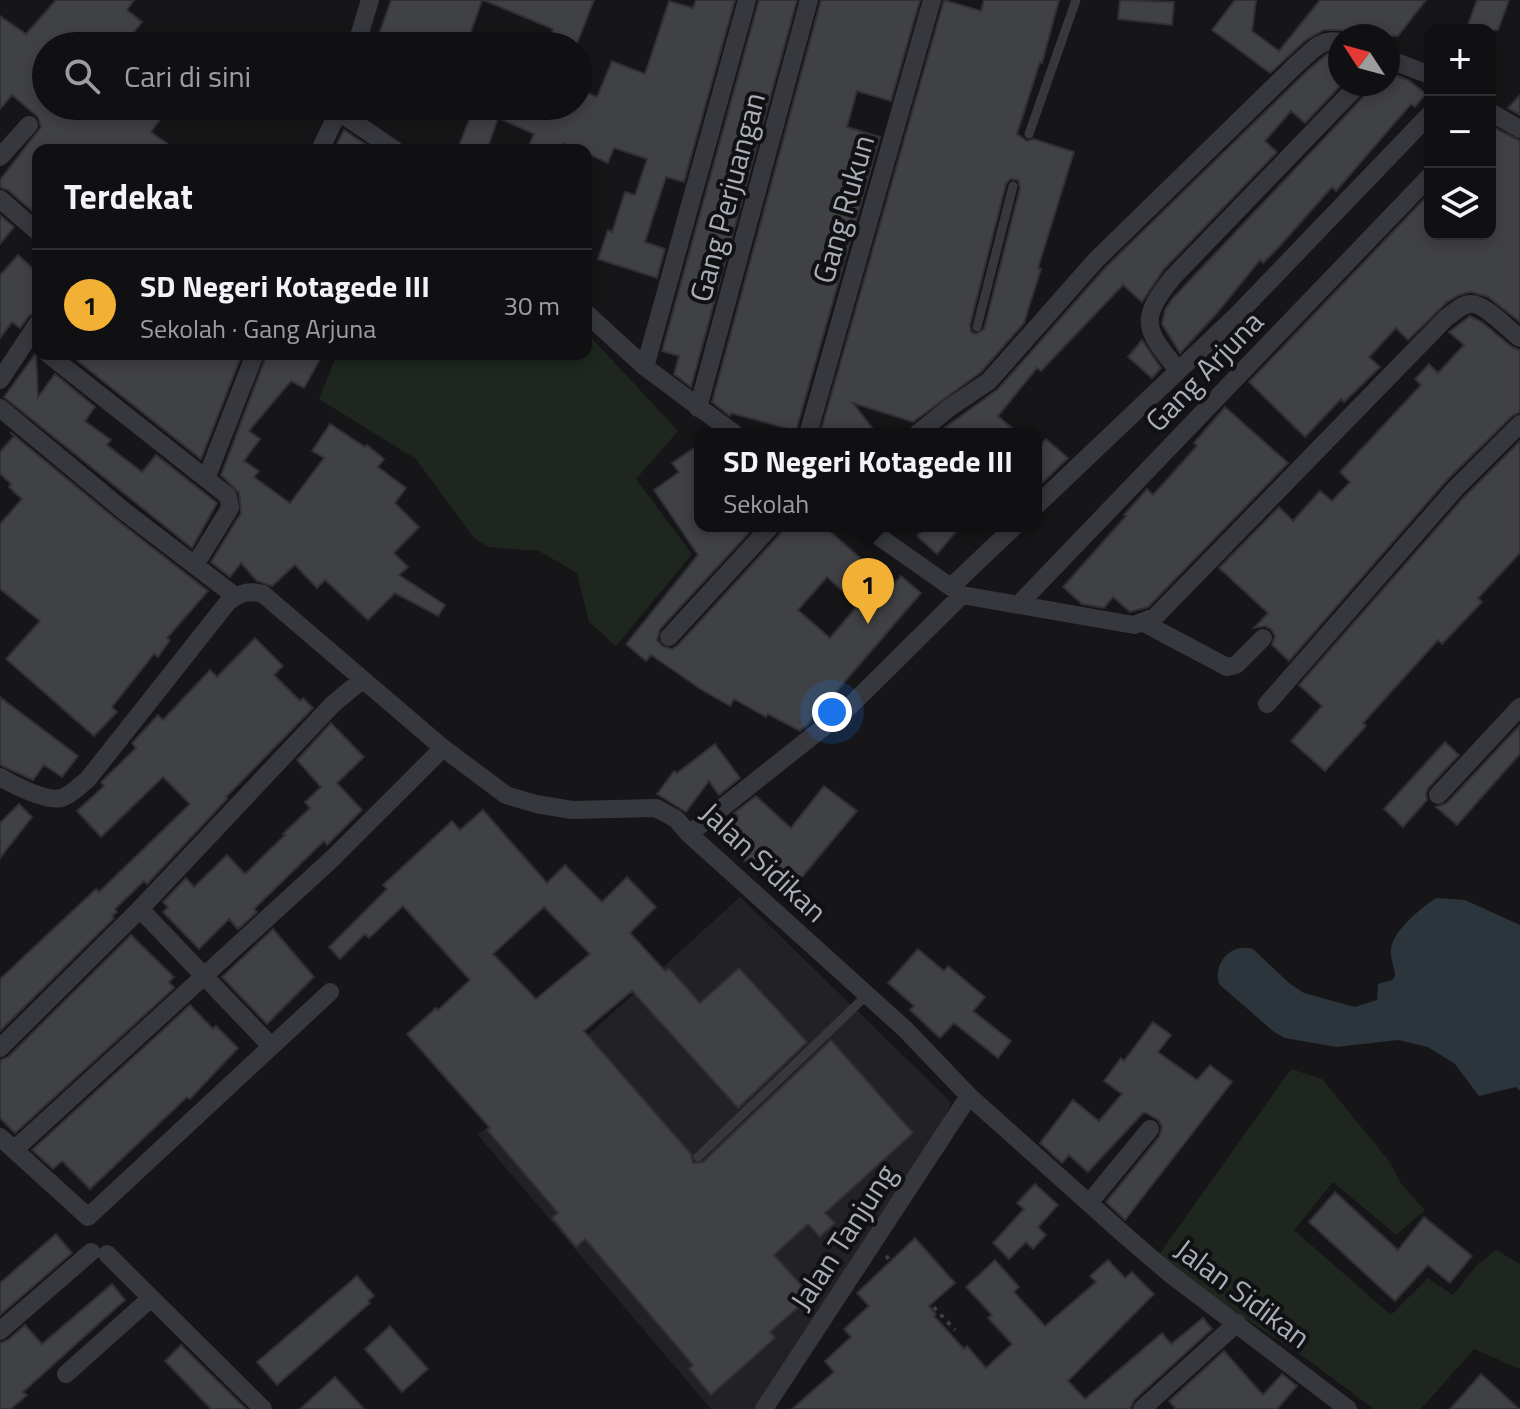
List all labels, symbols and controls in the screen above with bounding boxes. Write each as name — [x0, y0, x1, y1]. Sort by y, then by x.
north arrow — [1328, 24, 1400, 96]
map controls — [1424, 24, 1496, 240]
button: + — [1424, 24, 1496, 96]
search box — [32, 32, 592, 120]
text: Cari di sini — [124, 53, 251, 99]
icon: search — [60, 54, 104, 98]
street label: Gang Perjuangan — [677, 87, 777, 307]
button: − — [1424, 96, 1496, 168]
street label: Gang Rukun — [800, 129, 886, 289]
button: layers — [1424, 168, 1496, 240]
text: Terdekat — [64, 170, 193, 222]
text: SD Negeri Kotagede III — [140, 263, 430, 309]
text: 1 — [83, 286, 97, 325]
text: 30 m — [503, 286, 560, 325]
street label: Gang Arjuna — [1134, 300, 1274, 442]
text: Sekolah · Gang Arjuna — [140, 309, 376, 348]
popup — [694, 428, 1042, 532]
text: SD Negeri Kotagede III — [723, 438, 1013, 484]
text: Sekolah — [723, 484, 809, 523]
pin: 1 — [842, 558, 894, 624]
your location — [812, 692, 852, 732]
street label: Jalan Sidikan — [690, 791, 838, 933]
street label: Jalan Tanjung — [778, 1155, 908, 1319]
street label: Jalan Sidikan — [1166, 1227, 1320, 1359]

